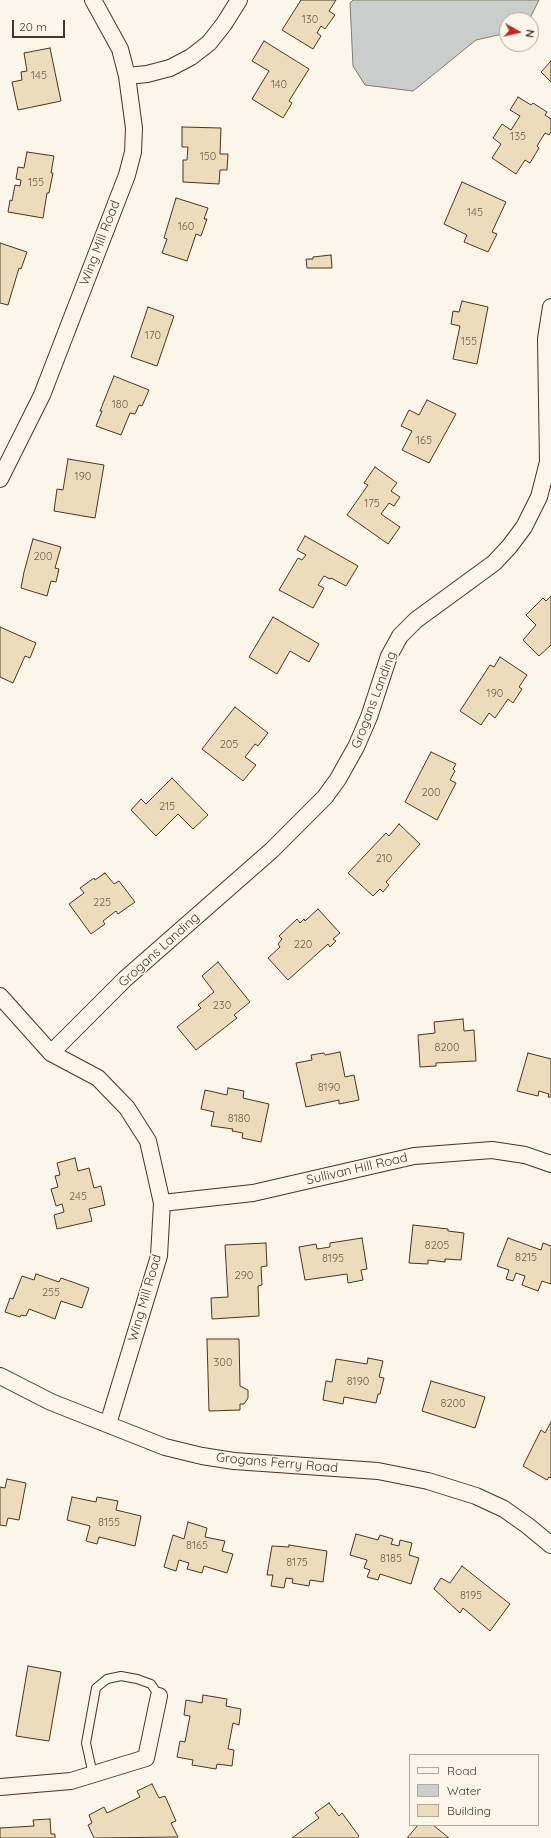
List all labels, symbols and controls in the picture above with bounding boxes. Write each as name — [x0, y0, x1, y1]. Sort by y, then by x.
scale bar — [14, 12, 67, 38]
north arrow — [499, 12, 539, 52]
house number: 130 — [302, 13, 318, 27]
text: 20 m — [19, 19, 47, 34]
text: N — [522, 29, 537, 39]
house number: 145 — [31, 69, 47, 83]
house number: 140 — [271, 78, 287, 92]
house number: 135 — [510, 130, 526, 144]
house number: 150 — [200, 150, 216, 164]
house number: 155 — [28, 176, 44, 190]
street label: Wing Mill Road — [77, 198, 123, 288]
house number: 145 — [467, 206, 483, 220]
house number: 160 — [178, 220, 194, 234]
house number: 170 — [145, 329, 161, 343]
house number: 155 — [461, 335, 477, 349]
house number: 180 — [112, 398, 128, 412]
house number: 165 — [416, 434, 432, 448]
house number: 190 — [75, 470, 91, 484]
house number: 175 — [364, 497, 380, 511]
house number: 200 — [33, 550, 53, 564]
street label: Grogans Landing — [348, 649, 400, 751]
house number: 190 — [487, 687, 503, 701]
house number: 205 — [220, 738, 238, 752]
house number: 200 — [421, 786, 441, 800]
house number: 215 — [159, 800, 175, 814]
house number: 210 — [376, 852, 392, 866]
house number: 225 — [93, 896, 111, 910]
street label: Grogans Landing — [115, 910, 203, 990]
house number: 220 — [294, 938, 312, 952]
house number: 230 — [213, 999, 231, 1013]
house number: 8200 — [434, 1041, 460, 1055]
house number: 8190 — [318, 1081, 340, 1095]
house number: 8180 — [228, 1112, 250, 1126]
street label: Sullivan Hill Road — [305, 1150, 409, 1188]
house number: 245 — [69, 1190, 87, 1204]
house number: 8205 — [425, 1239, 449, 1253]
house number: 8215 — [515, 1251, 537, 1265]
house number: 8195 — [322, 1252, 344, 1266]
street label: Wing Mill Road — [125, 1253, 165, 1343]
house number: 290 — [235, 1269, 253, 1283]
house number: 255 — [42, 1286, 60, 1300]
house number: 300 — [214, 1356, 232, 1370]
house number: 8190 — [347, 1375, 369, 1389]
house number: 8200 — [440, 1397, 466, 1411]
street label: Grogans Ferry Road — [215, 1450, 339, 1476]
house number: 8155 — [98, 1516, 120, 1530]
house number: 8165 — [186, 1539, 208, 1553]
house number: 8185 — [380, 1552, 402, 1566]
house number: 8175 — [286, 1556, 308, 1570]
house number: 8195 — [460, 1589, 482, 1603]
legend — [409, 1754, 539, 1826]
text: Road — [447, 1763, 477, 1778]
text: Water — [447, 1783, 481, 1798]
text: Building — [447, 1803, 491, 1818]

